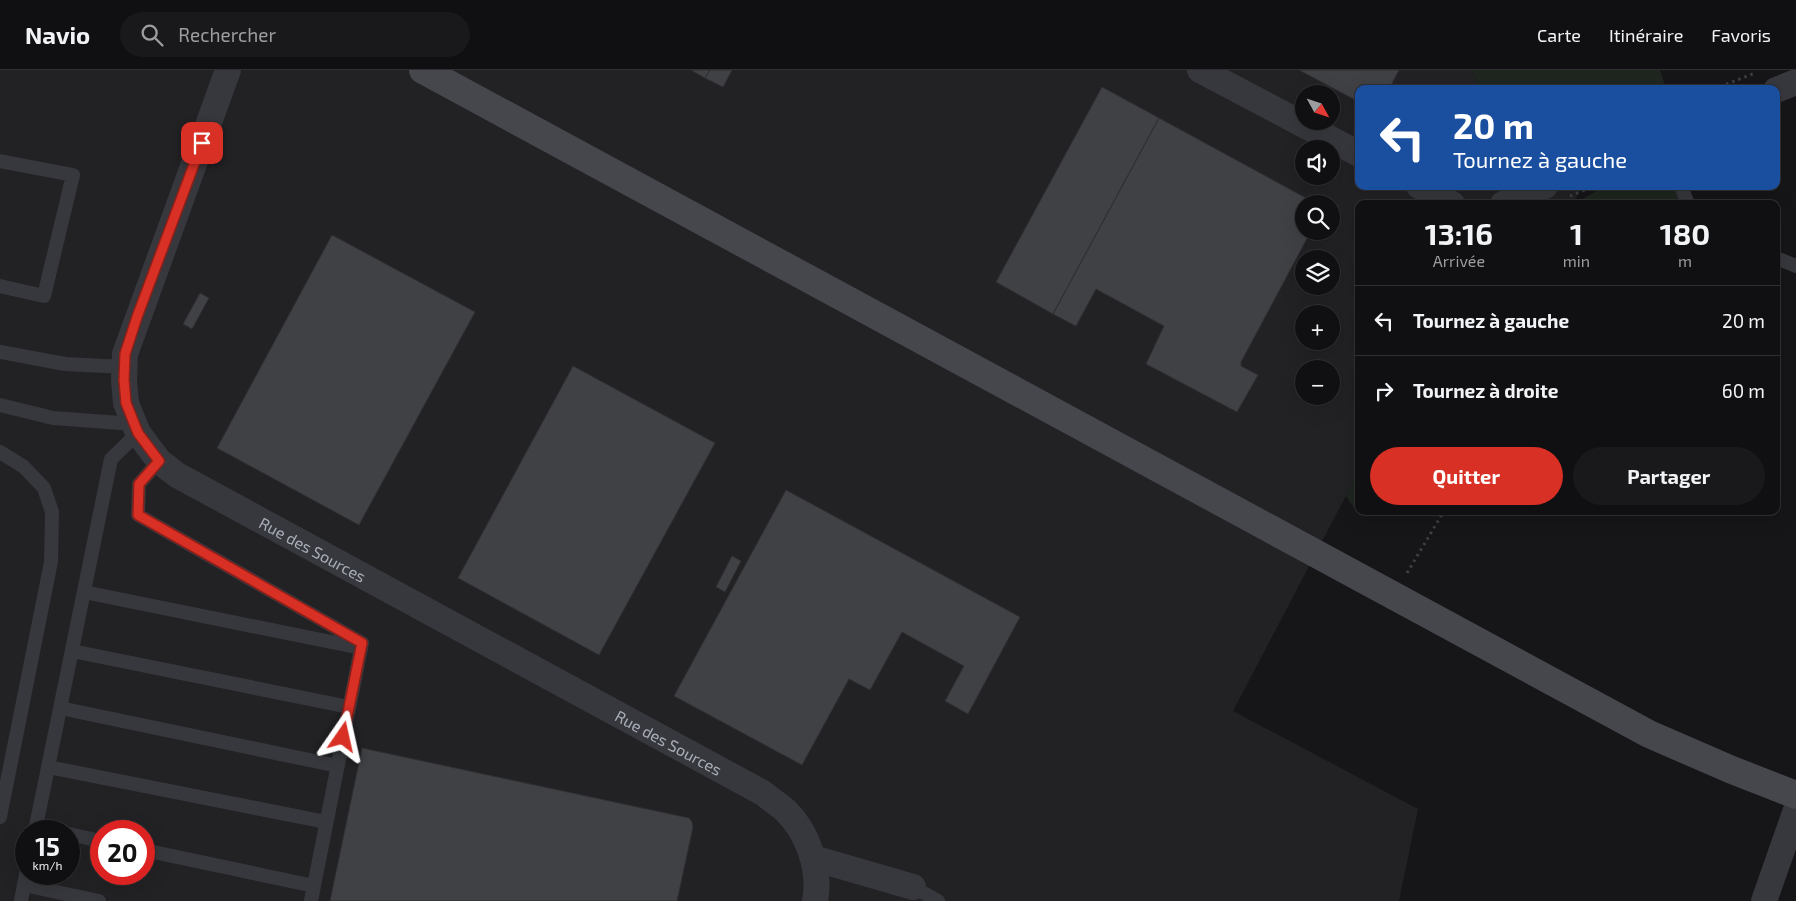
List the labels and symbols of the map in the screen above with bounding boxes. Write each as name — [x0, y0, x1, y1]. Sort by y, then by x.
north arrow — [1295, 85, 1340, 130]
pin — [181, 122, 223, 164]
street label: Rue des Sources — [256, 512, 370, 585]
street label: Rue des Sources — [612, 705, 726, 779]
position arrow — [316, 710, 368, 762]
speed limit sign: 20 — [90, 820, 155, 885]

